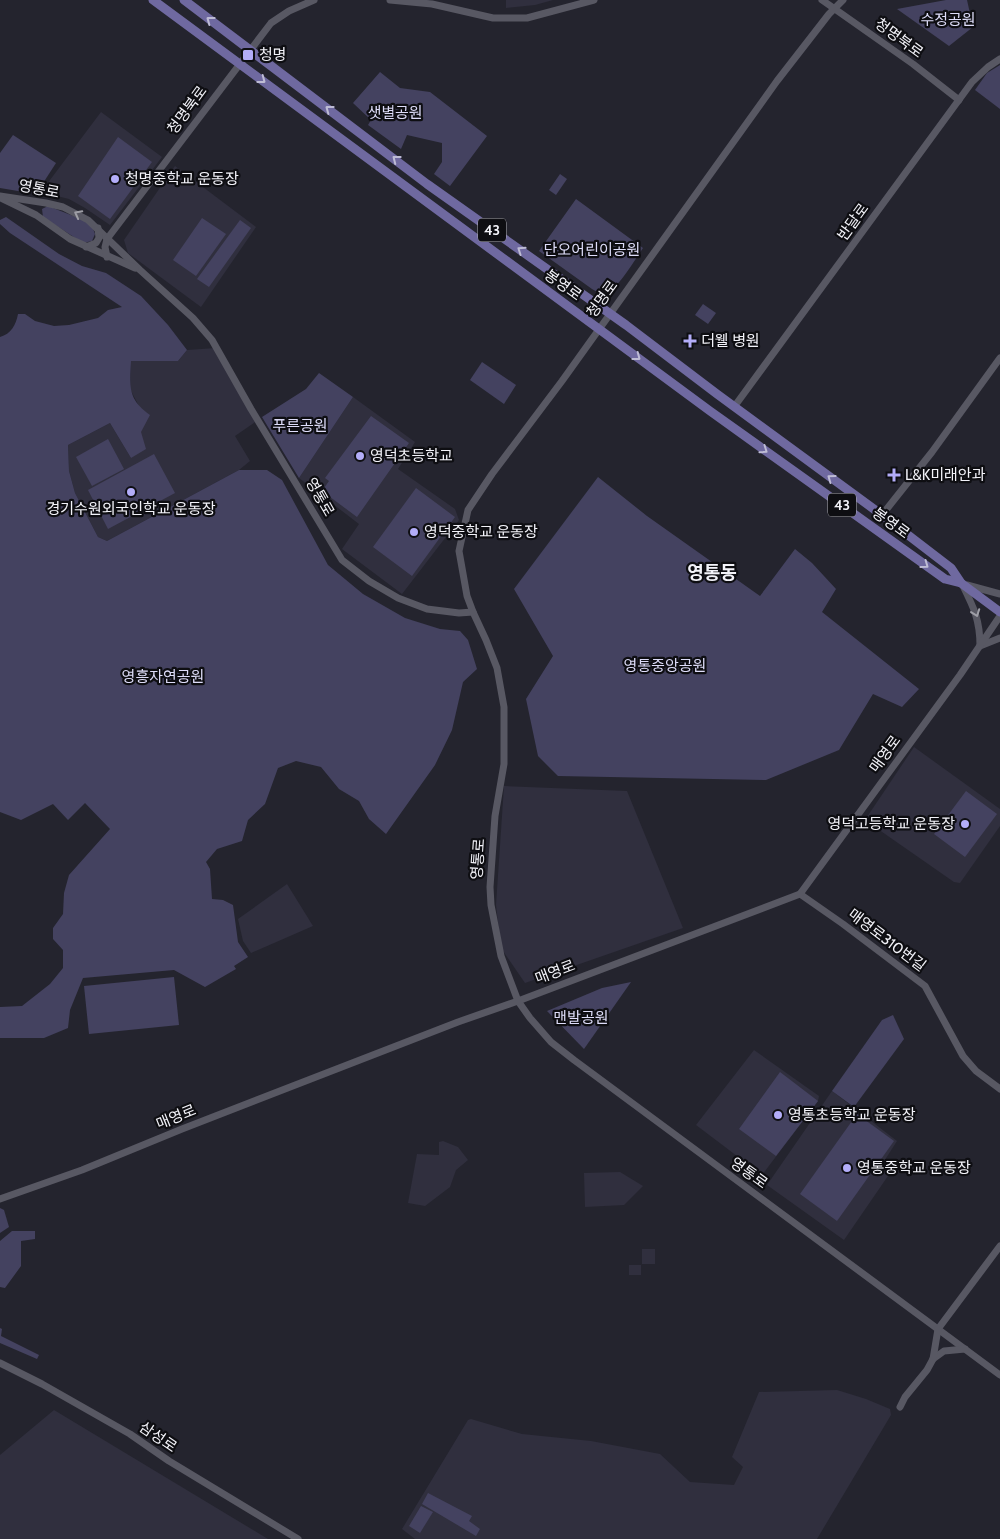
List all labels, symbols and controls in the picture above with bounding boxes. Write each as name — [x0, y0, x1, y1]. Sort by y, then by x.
park label: 수정공원 — [920, 11, 976, 29]
street label: 청명북로 — [871, 14, 927, 62]
one-way arrow — [206, 17, 216, 26]
place label: 청명 — [259, 46, 287, 64]
marker: 청명 — [241, 48, 255, 62]
one-way arrow — [256, 74, 265, 82]
street label: 청명북로 — [163, 82, 211, 138]
park label: 샛별공원 — [367, 104, 423, 122]
one-way arrow — [325, 106, 335, 115]
one-way arrow — [393, 157, 402, 165]
place label: 청명중학교 운동장 — [125, 170, 239, 188]
marker: 청명중학교 운동장 — [109, 173, 121, 185]
street label: 영통로 — [17, 176, 61, 202]
street label: 반달로 — [834, 200, 872, 244]
one-way arrow — [74, 210, 83, 220]
road number: 43 — [478, 218, 506, 242]
park label: 단오어린이공원 — [544, 241, 640, 259]
one-way arrow — [517, 247, 527, 256]
street label: 봉영로 — [541, 266, 585, 304]
street label: 청명로 — [583, 277, 621, 321]
place label: 더웰 병원 — [701, 332, 760, 350]
marker: 더웰 병원 — [683, 334, 697, 348]
one-way arrow — [631, 352, 640, 360]
park label: 푸른공원 — [272, 417, 328, 435]
one-way arrow — [758, 444, 768, 453]
place label: 영덕초등학교 — [370, 447, 453, 465]
marker: 영덕초등학교 — [354, 450, 366, 462]
place label: L&K미래안과 — [905, 466, 986, 484]
marker: L&K미래안과 — [887, 468, 901, 482]
street label: 영통로 — [302, 475, 338, 519]
one-way arrow — [828, 475, 837, 483]
marker: 경기수원외국인학교 운동장 — [125, 486, 137, 498]
road number: 43 — [828, 494, 856, 516]
place label: 경기수원외국인학교 운동장 — [47, 500, 216, 518]
street label: 봉영로 — [869, 504, 913, 542]
place label: 영덕중학교 운동장 — [424, 523, 538, 541]
marker: 영덕중학교 운동장 — [408, 526, 420, 538]
one-way arrow — [919, 559, 929, 568]
district label: 영통동 — [687, 562, 737, 584]
one-way arrow — [970, 608, 980, 617]
park label: 영통중앙공원 — [624, 657, 706, 675]
park label: 영흥자연공원 — [122, 668, 204, 686]
street label: 매영로 — [866, 732, 904, 776]
place label: 영덕고등학교 운동장 — [827, 815, 955, 833]
marker: 영덕고등학교 운동장 — [959, 818, 971, 830]
street label: 영통로 — [468, 838, 488, 880]
street label: 매영로310번길 — [845, 905, 929, 975]
street label: 매영로 — [532, 956, 578, 988]
park label: 맨발공원 — [553, 1009, 609, 1027]
street label: 매영로 — [153, 1101, 199, 1133]
place label: 영통초등학교 운동장 — [788, 1106, 916, 1124]
marker: 영통초등학교 운동장 — [772, 1109, 784, 1121]
street label: 영통로 — [727, 1154, 771, 1192]
place label: 영통중학교 운동장 — [857, 1159, 971, 1177]
marker: 영통중학교 운동장 — [841, 1162, 853, 1174]
street label: 삼성로 — [136, 1418, 180, 1456]

